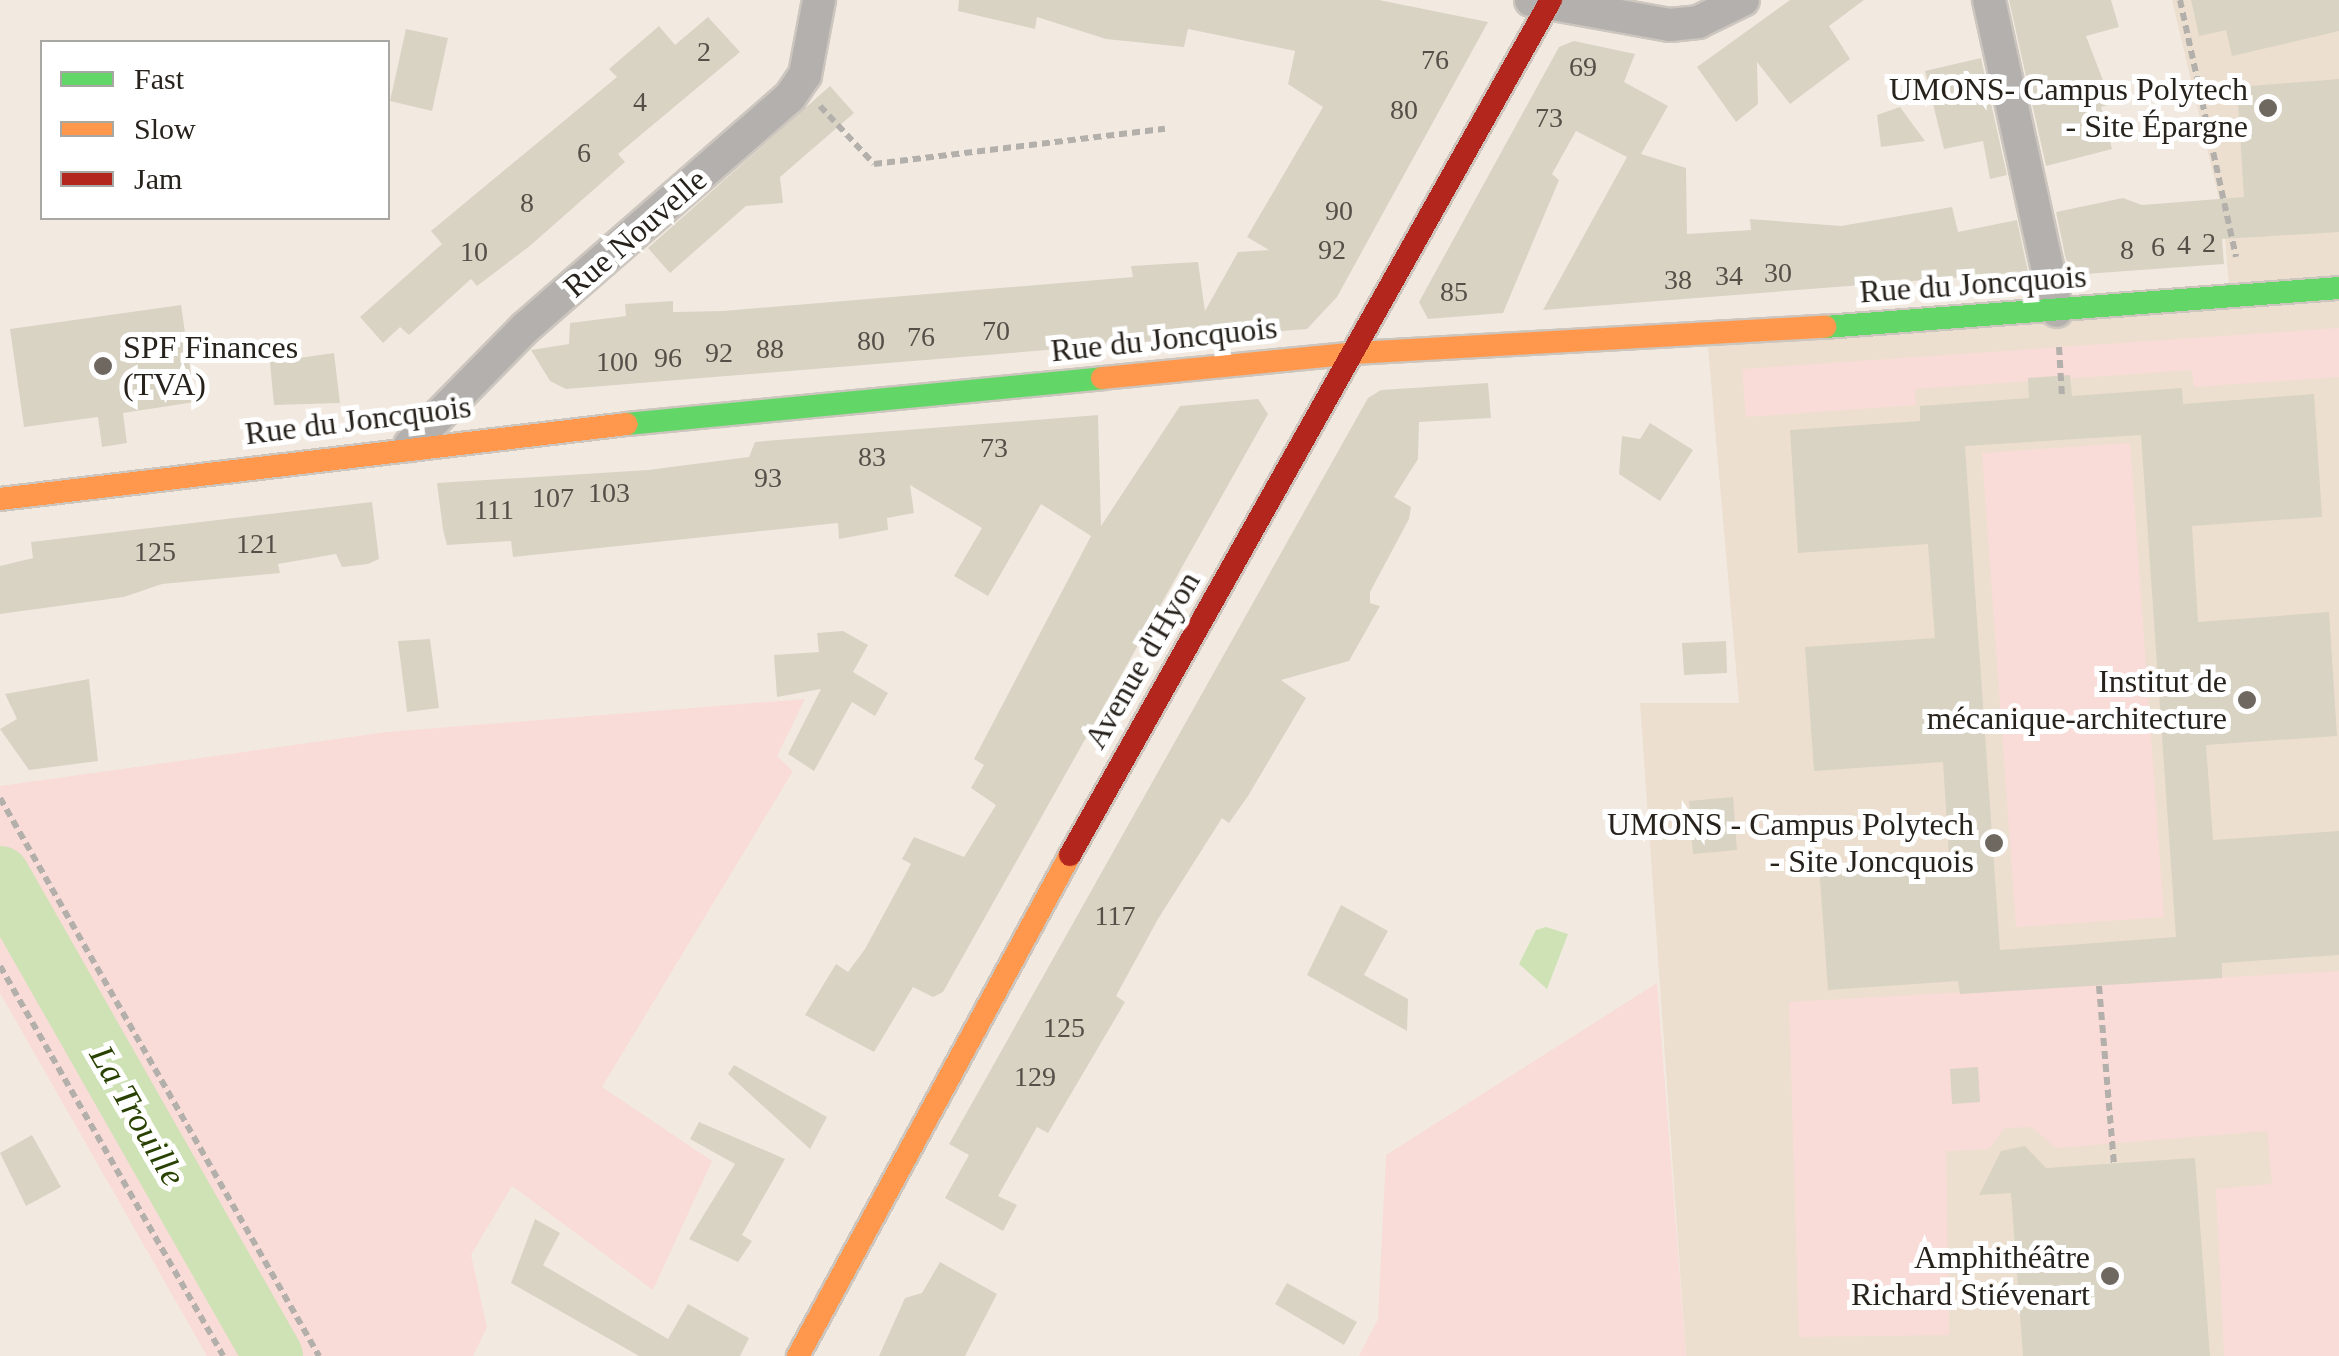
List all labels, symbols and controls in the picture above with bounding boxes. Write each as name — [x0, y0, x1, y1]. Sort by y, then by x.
house number: 2 — [697, 35, 711, 69]
legend — [40, 40, 390, 220]
house number: 76 — [1421, 43, 1449, 77]
house number: 69 — [1569, 50, 1597, 84]
text: Fast — [134, 62, 184, 95]
place label: UMONS- Campus Polytech - Site Épargne — [1889, 71, 2248, 146]
house number: 4 — [633, 85, 647, 119]
house number: 80 — [1390, 93, 1418, 127]
marker: UMONS- Campus Polytech - Site Épargne — [2257, 97, 2279, 119]
house number: 73 — [1535, 101, 1563, 135]
text: Slow — [134, 112, 196, 145]
house number: 6 — [577, 136, 591, 170]
street label: Rue Nouvelle — [556, 160, 714, 306]
text: Jam — [134, 162, 182, 195]
house number: 8 — [520, 186, 534, 220]
house number: 90 — [1325, 194, 1353, 228]
house number: 2 — [2202, 226, 2216, 260]
house number: 4 — [2177, 228, 2191, 262]
house number: 6 — [2151, 230, 2165, 264]
house number: 92 — [1318, 233, 1346, 267]
house number: 8 — [2120, 233, 2134, 267]
house number: 10 — [460, 235, 488, 269]
house number: 30 — [1764, 256, 1792, 290]
street label: Rue du Joncquois — [1858, 257, 2088, 311]
house number: 34 — [1715, 259, 1743, 293]
house number: 38 — [1664, 263, 1692, 297]
house number: 85 — [1440, 275, 1468, 309]
street label: Rue du Joncquois — [1049, 308, 1279, 370]
house number: 70 — [982, 314, 1010, 348]
house number: 76 — [907, 320, 935, 354]
house number: 80 — [857, 324, 885, 358]
place label: SPF Finances (TVA) — [123, 329, 298, 404]
house number: 88 — [756, 332, 784, 366]
house number: 92 — [705, 336, 733, 370]
house number: 96 — [654, 341, 682, 375]
house number: 100 — [596, 345, 638, 379]
marker: SPF Finances (TVA) — [92, 355, 114, 377]
street label: Rue du Joncquois — [243, 387, 473, 453]
house number: 73 — [980, 431, 1008, 465]
house number: 83 — [858, 440, 886, 474]
house number: 93 — [754, 461, 782, 495]
house number: 103 — [588, 476, 630, 510]
house number: 107 — [532, 481, 574, 515]
house number: 111 — [474, 493, 514, 527]
house number: 121 — [236, 527, 278, 561]
house number: 125 — [134, 535, 176, 569]
street label: Avenue d'Hyon — [1076, 565, 1208, 755]
place label: Institut de mécanique-architecture — [1927, 663, 2227, 738]
marker: Institut de mécanique-architecture — [2236, 689, 2258, 711]
place label: UMONS - Campus Polytech - Site Joncquois — [1607, 806, 1974, 881]
marker: UMONS - Campus Polytech - Site Joncquois — [1983, 832, 2005, 854]
house number: 117 — [1095, 899, 1135, 933]
house number: 125 — [1043, 1011, 1085, 1045]
water label: La Trouille — [80, 1038, 194, 1194]
house number: 129 — [1014, 1060, 1056, 1094]
place label: Amphithéâtre Richard Stiévenart — [1851, 1239, 2090, 1314]
marker: Amphithéâtre Richard Stiévenart — [2099, 1265, 2121, 1287]

